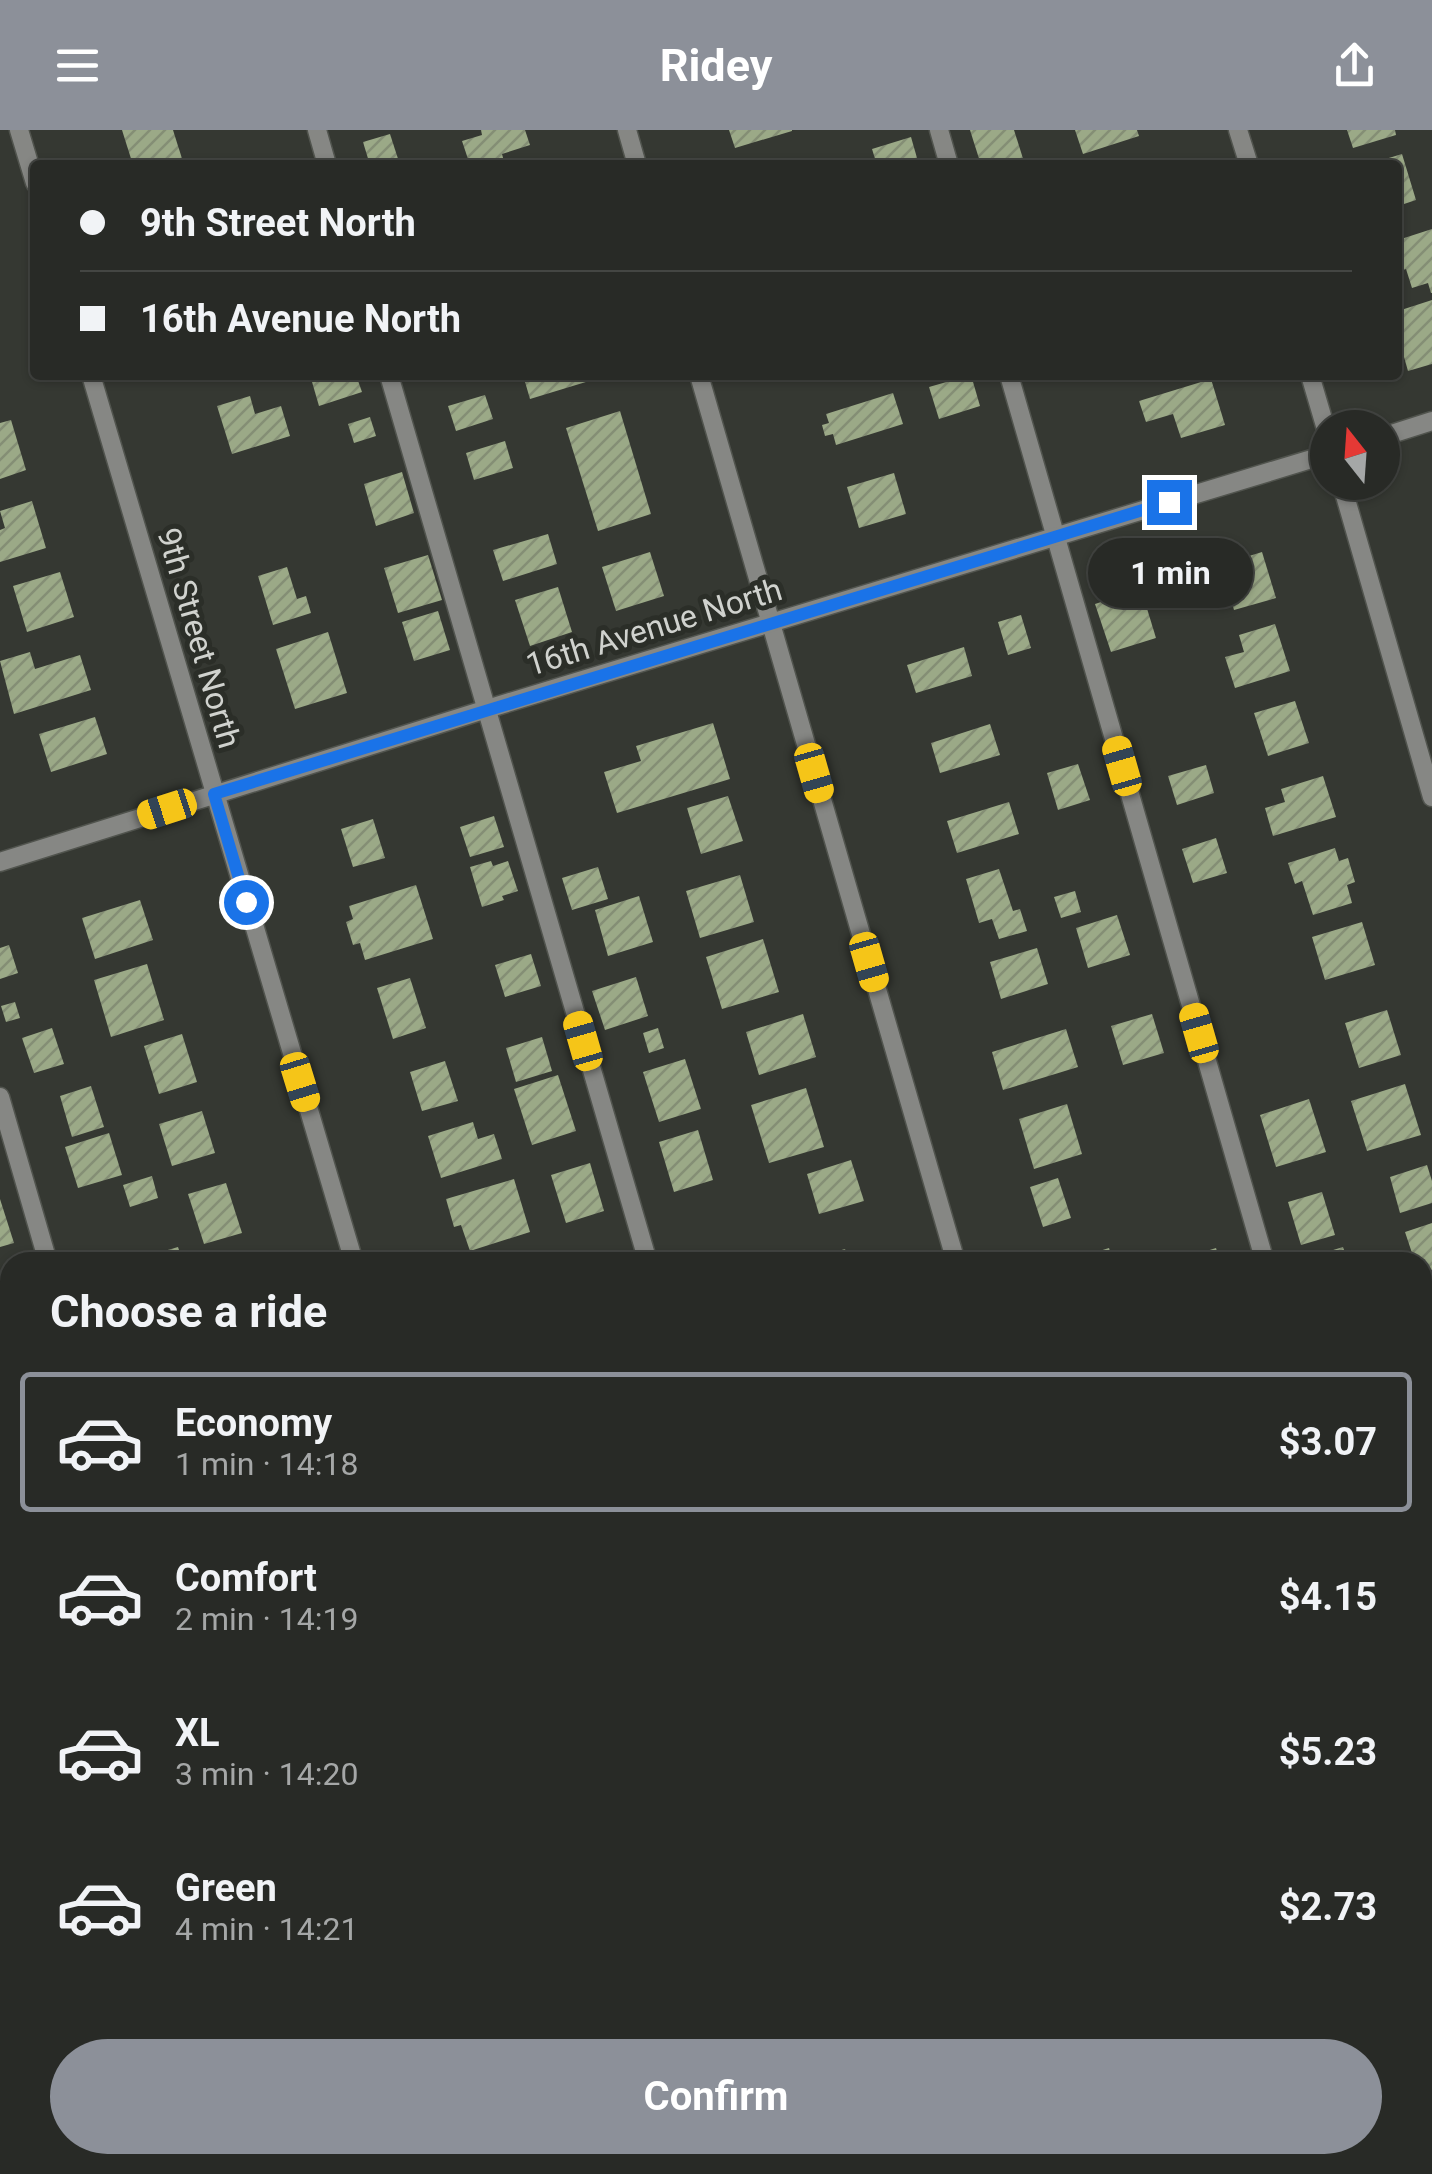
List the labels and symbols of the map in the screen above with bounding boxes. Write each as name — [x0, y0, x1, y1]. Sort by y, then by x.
north arrow — [1310, 410, 1400, 500]
route end — [1147, 480, 1192, 525]
street label: 9th Street North — [149, 524, 249, 752]
callout: 1 min — [1086, 537, 1252, 607]
street label: 16th Avenue North — [522, 570, 786, 684]
car — [1099, 733, 1145, 799]
car — [791, 740, 837, 806]
car — [134, 785, 200, 833]
route start — [224, 880, 269, 925]
car — [846, 929, 892, 995]
car — [1176, 1000, 1222, 1066]
car — [560, 1008, 606, 1074]
car — [277, 1049, 323, 1115]

